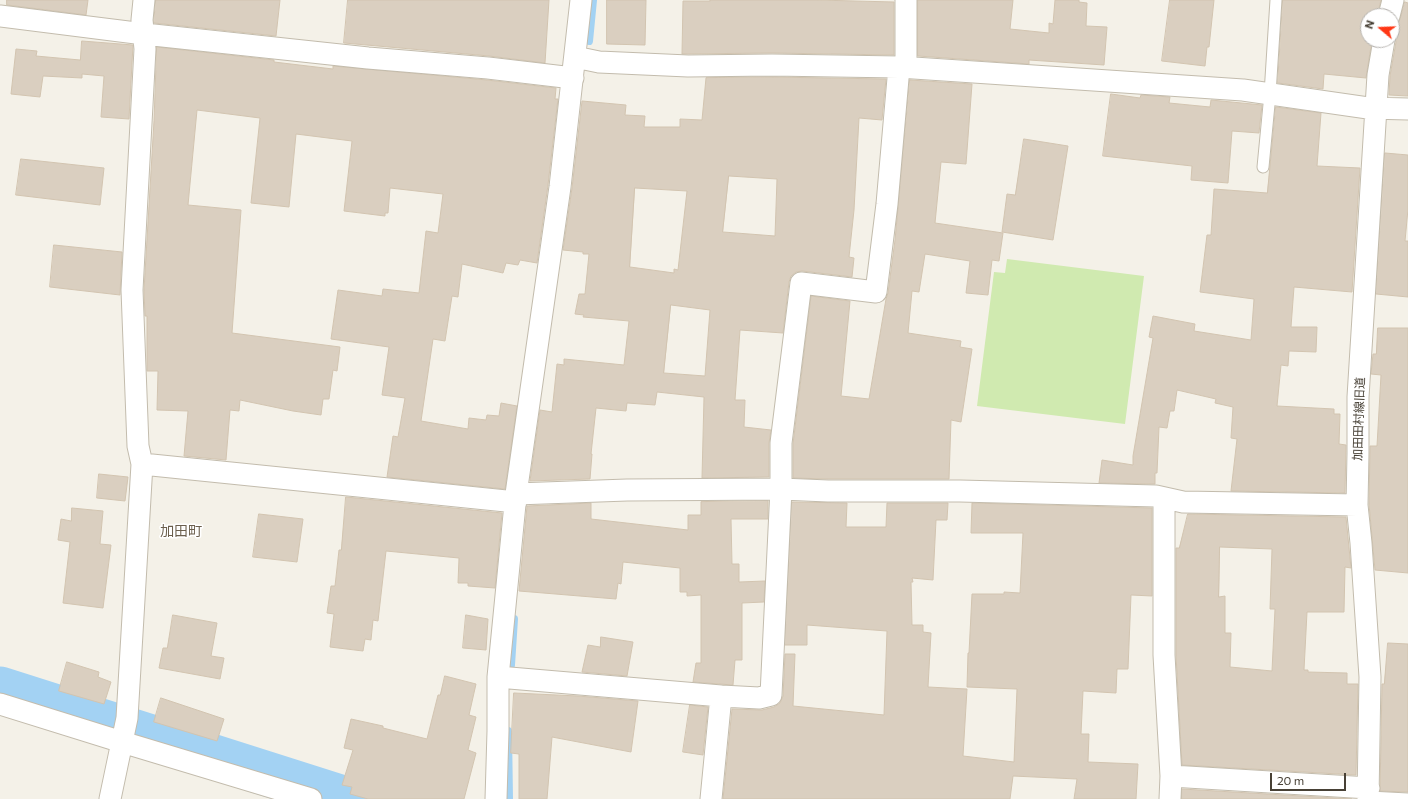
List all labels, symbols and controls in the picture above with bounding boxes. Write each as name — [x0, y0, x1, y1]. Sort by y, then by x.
north arrow — [1360, 8, 1400, 48]
text: N — [1362, 18, 1377, 30]
street label: 加田田村線旧道 — [1350, 377, 1368, 461]
district label: 加田町 — [160, 523, 202, 539]
scale bar — [1272, 765, 1348, 791]
text: 20 m — [1277, 773, 1304, 787]

